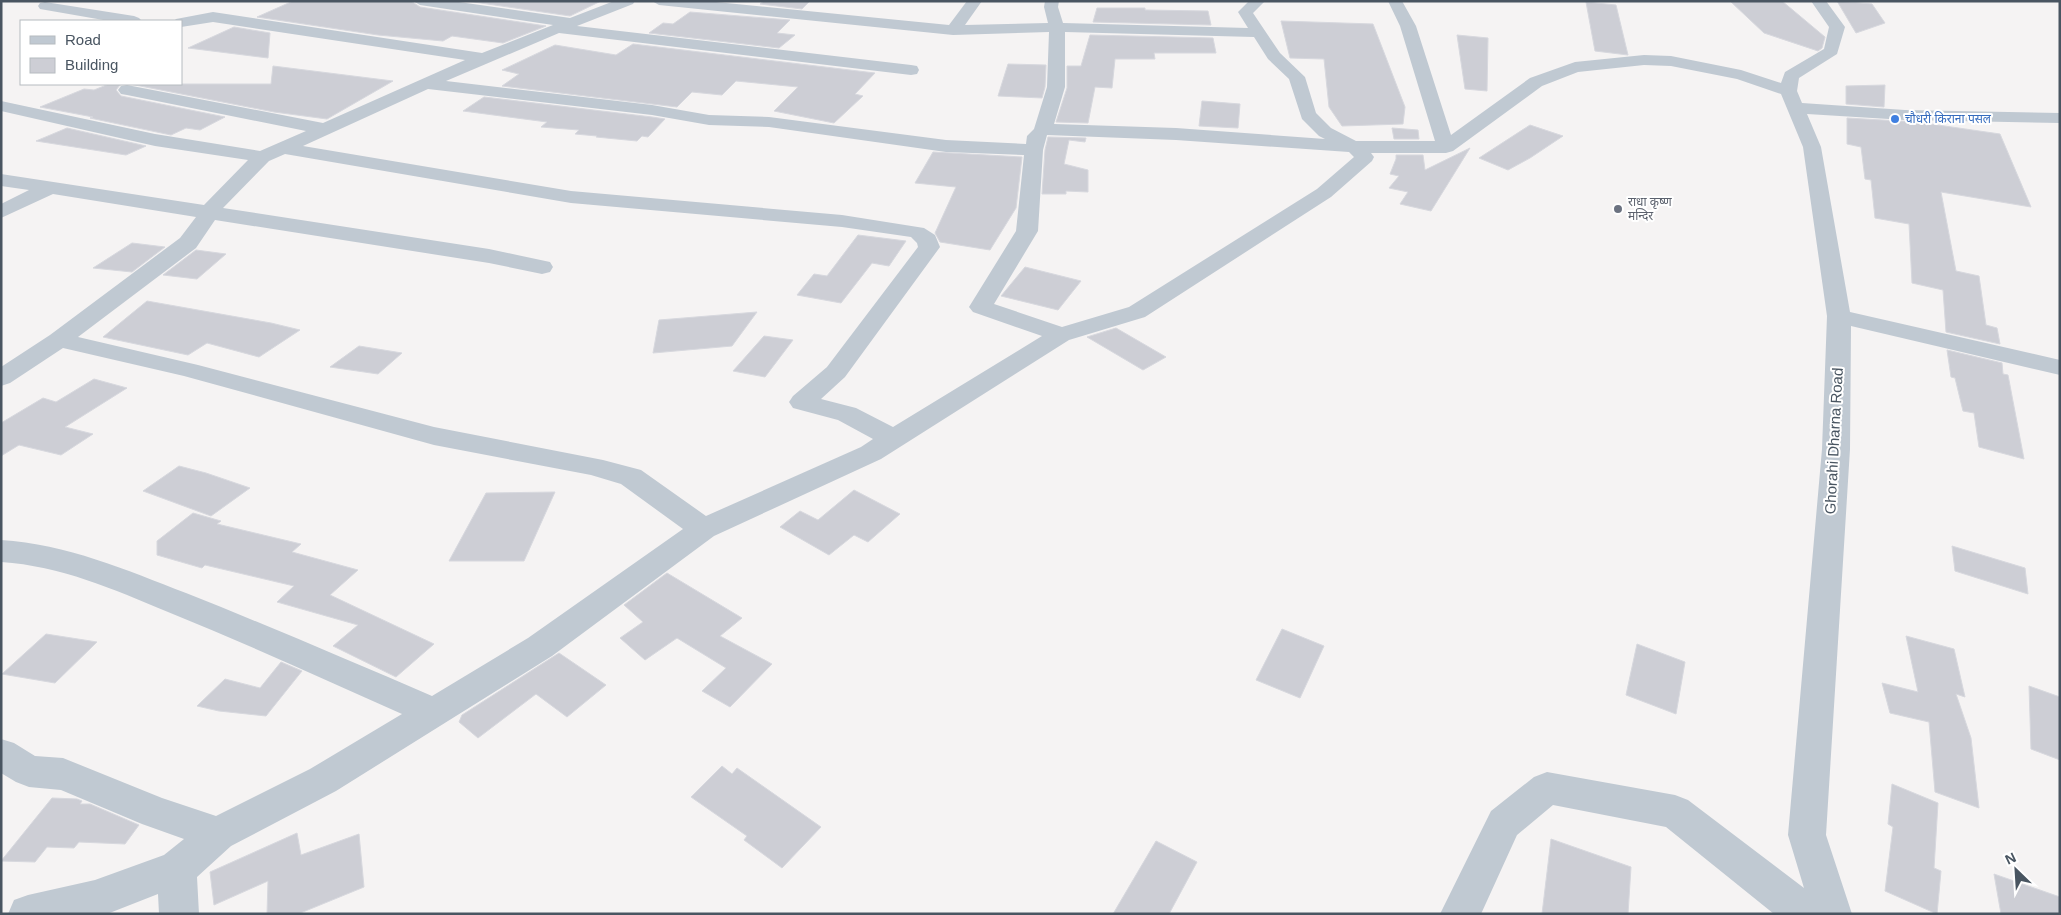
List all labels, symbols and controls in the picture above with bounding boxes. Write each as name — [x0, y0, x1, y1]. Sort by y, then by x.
legend — [20, 20, 182, 85]
text: Road — [65, 31, 101, 48]
text: Building — [65, 56, 118, 73]
place label: चौधरी किराना पसल — [1905, 111, 1992, 126]
marker: चौधरी किराना पसल — [1889, 113, 1901, 125]
place label: राधा कृष्ण मन्दिर — [1628, 195, 1672, 223]
marker: राधा कृष्ण मन्दिर — [1612, 203, 1624, 215]
street label: Ghorahi Dharna Road — [1821, 367, 1846, 515]
north arrow — [1991, 845, 2041, 895]
text: N — [2003, 849, 2018, 868]

